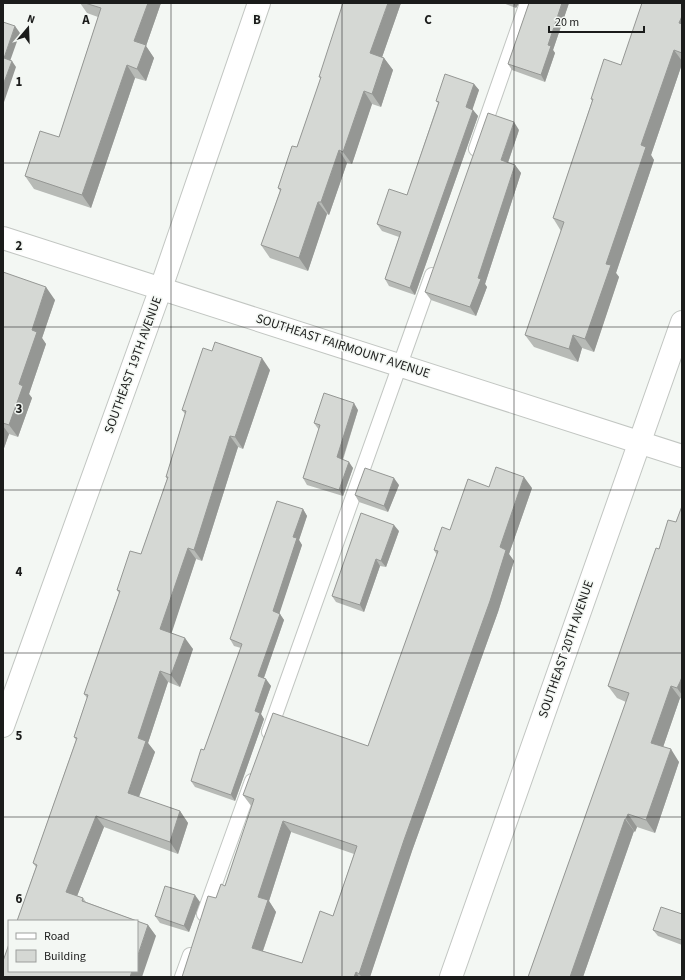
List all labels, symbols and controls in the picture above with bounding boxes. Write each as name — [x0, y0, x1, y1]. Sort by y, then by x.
north arrow — [8, 8, 48, 48]
scale bar — [549, 8, 644, 34]
text: N — [25, 11, 37, 27]
text: A — [81, 11, 90, 29]
text: B — [253, 11, 261, 29]
text: C — [424, 11, 432, 29]
text: 20 m — [555, 14, 579, 31]
text: 1 — [16, 73, 23, 91]
text: 2 — [16, 237, 23, 255]
street label: SOUTHEAST 19TH AVENUE — [100, 294, 166, 436]
street label: SOUTHEAST FAIRMOUNT AVENUE — [254, 309, 432, 383]
text: 3 — [16, 400, 23, 418]
text: 4 — [16, 563, 23, 581]
street label: SOUTHEAST 20TH AVENUE — [534, 578, 598, 720]
text: 5 — [16, 727, 23, 745]
text: 6 — [16, 890, 23, 908]
legend — [8, 920, 138, 972]
text: Road — [44, 928, 70, 945]
text: Building — [44, 948, 86, 965]

